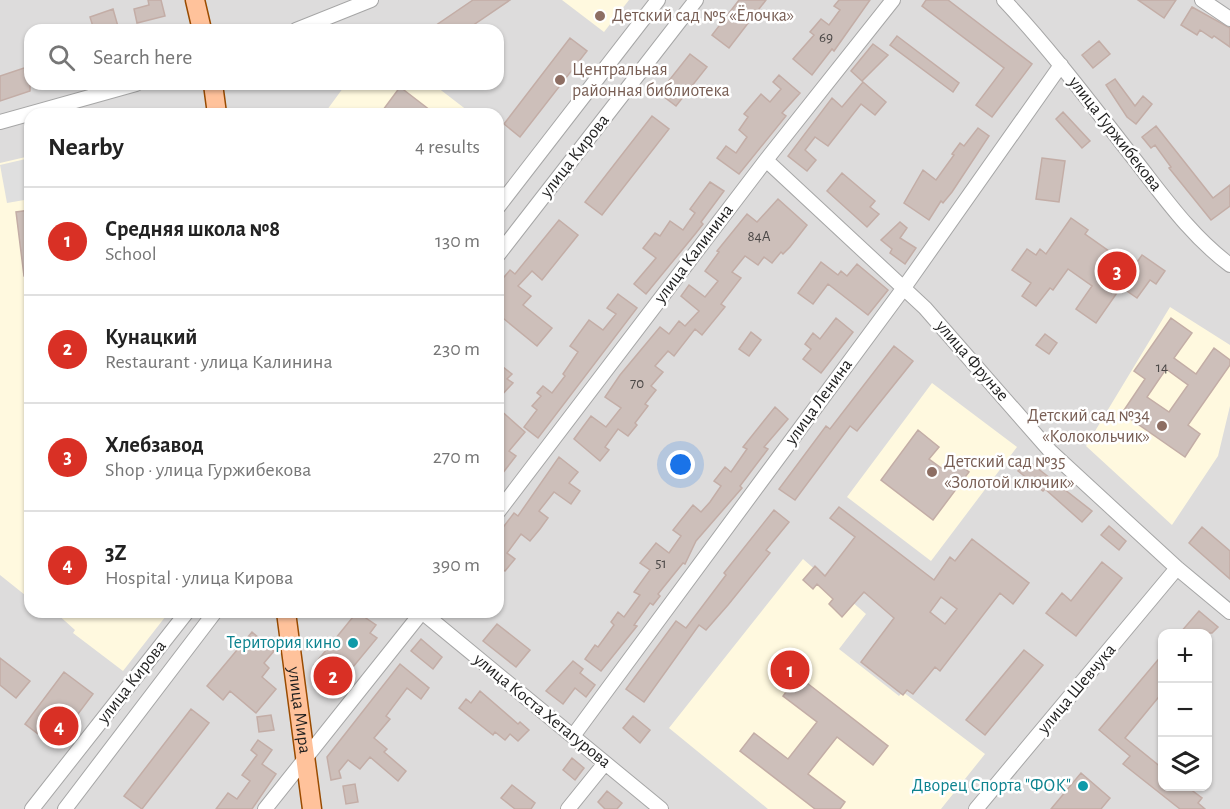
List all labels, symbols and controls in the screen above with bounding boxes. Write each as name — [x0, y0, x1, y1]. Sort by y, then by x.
place label: Детский сад №5 «Ёлочка» — [612, 5, 794, 25]
marker: Детский сад №5 «Ёлочка» — [593, 9, 607, 23]
search box — [24, 24, 504, 90]
house number: 69 — [819, 30, 833, 45]
icon: search — [45, 41, 78, 74]
text: Search here — [93, 46, 192, 68]
place label: Центральная районная библиотека — [572, 61, 730, 100]
street label: улица Гуржибекова — [1064, 72, 1166, 195]
marker: Центральная районная библиотека — [553, 73, 567, 87]
street label: улица Кирова — [537, 111, 613, 202]
text: Nearby — [48, 134, 124, 160]
text: 4 results — [415, 137, 480, 157]
street label: улица Калинина — [651, 201, 737, 308]
text: Средняя школа №8 — [105, 218, 280, 240]
house number: 84А — [747, 229, 771, 244]
text: 1 — [64, 231, 71, 251]
text: 130 m — [435, 231, 480, 251]
text: School — [105, 244, 157, 264]
pin: 3 — [1098, 248, 1136, 294]
street label: улица Фрунзе — [931, 316, 1012, 405]
text: Кунацкий — [105, 326, 197, 348]
text: 2 — [63, 339, 72, 359]
text: 230 m — [433, 339, 480, 359]
text: Restaurant · улица Калинина — [105, 352, 333, 372]
street label: улица Ленина — [781, 356, 856, 449]
house number: 14 — [1156, 360, 1168, 375]
house number: 70 — [630, 376, 644, 391]
place label: Детский сад №34 «Колокольчик» — [1027, 407, 1150, 446]
marker: Детский сад №34 «Колокольчик» — [1155, 419, 1169, 433]
text: Хлебзавод — [105, 434, 204, 456]
text: 3 — [63, 447, 72, 467]
text: 270 m — [433, 447, 480, 467]
your location — [666, 450, 695, 479]
place label: Детский сад №35 «Золотой ключик» — [944, 453, 1075, 492]
text: Shop · улица Гуржибекова — [105, 460, 311, 480]
marker: Детский сад №35 «Золотой ключик» — [925, 465, 939, 479]
text: 3Z — [105, 542, 127, 564]
text: 4 — [62, 555, 73, 575]
text: 390 m — [433, 555, 480, 575]
house number: 51 — [655, 556, 667, 571]
text: Hospital · улица Кирова — [105, 568, 293, 588]
map controls — [1158, 629, 1212, 791]
button: + — [1158, 629, 1212, 683]
place label: Територия кино — [227, 634, 341, 652]
marker: Територия кино — [346, 636, 360, 650]
street label: улица Кирова — [94, 637, 170, 728]
street label: улица Шевчука — [1034, 641, 1119, 738]
pin: 1 — [770, 648, 810, 692]
street label: улица Коста Хетагурова — [469, 650, 614, 772]
pin: 2 — [314, 654, 352, 698]
street label: улица Мира — [284, 665, 314, 755]
button: − — [1158, 683, 1212, 737]
pin: 4 — [40, 704, 78, 748]
button: layers — [1158, 737, 1212, 791]
place label: Дворец Спорта "ФОК" — [912, 777, 1071, 795]
marker: Дворец Спорта "ФОК" — [1076, 779, 1090, 793]

